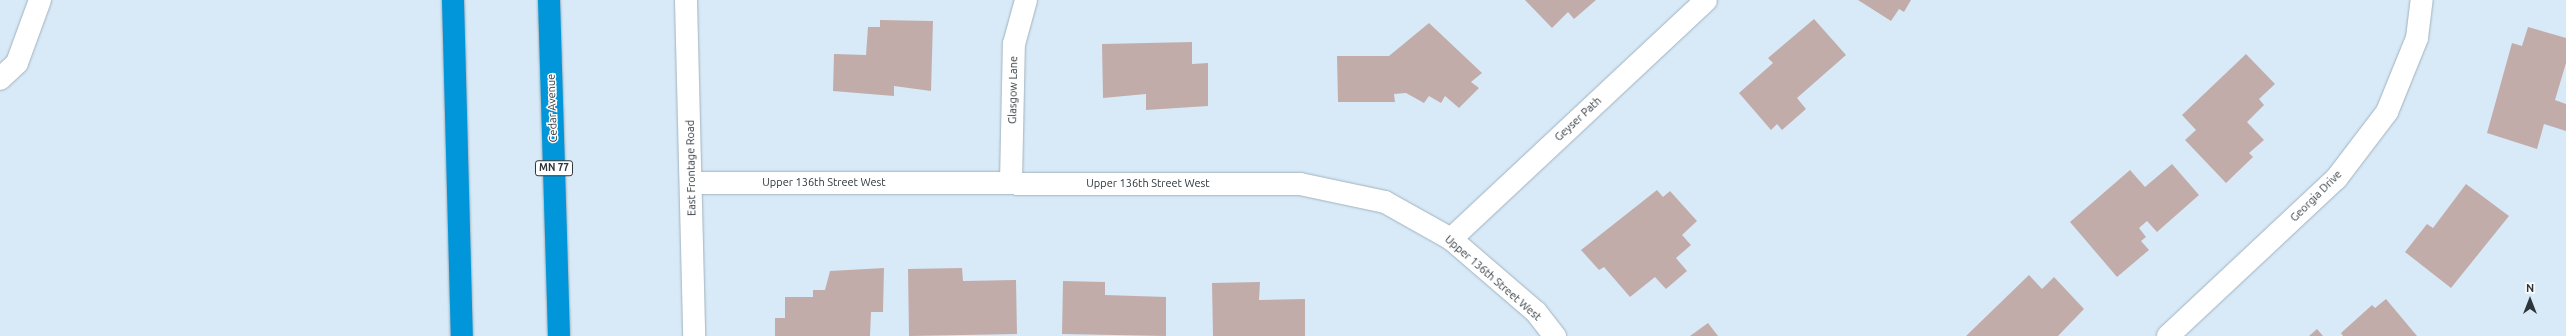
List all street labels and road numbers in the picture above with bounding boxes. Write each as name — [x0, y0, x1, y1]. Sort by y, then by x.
street label: Glasgow Lane — [1006, 56, 1020, 124]
street label: Cedar Avenue — [544, 73, 560, 143]
street label: Geyser Path — [1552, 94, 1604, 144]
street label: East Frontage Road — [684, 120, 698, 216]
road number: MN 77 — [534, 160, 574, 176]
street label: Georgia Drive — [2288, 168, 2344, 224]
street label: Upper 136th Street West — [762, 175, 886, 189]
street label: Upper 136th Street West — [1086, 176, 1210, 190]
street label: Upper 136th Street West — [1442, 233, 1544, 323]

